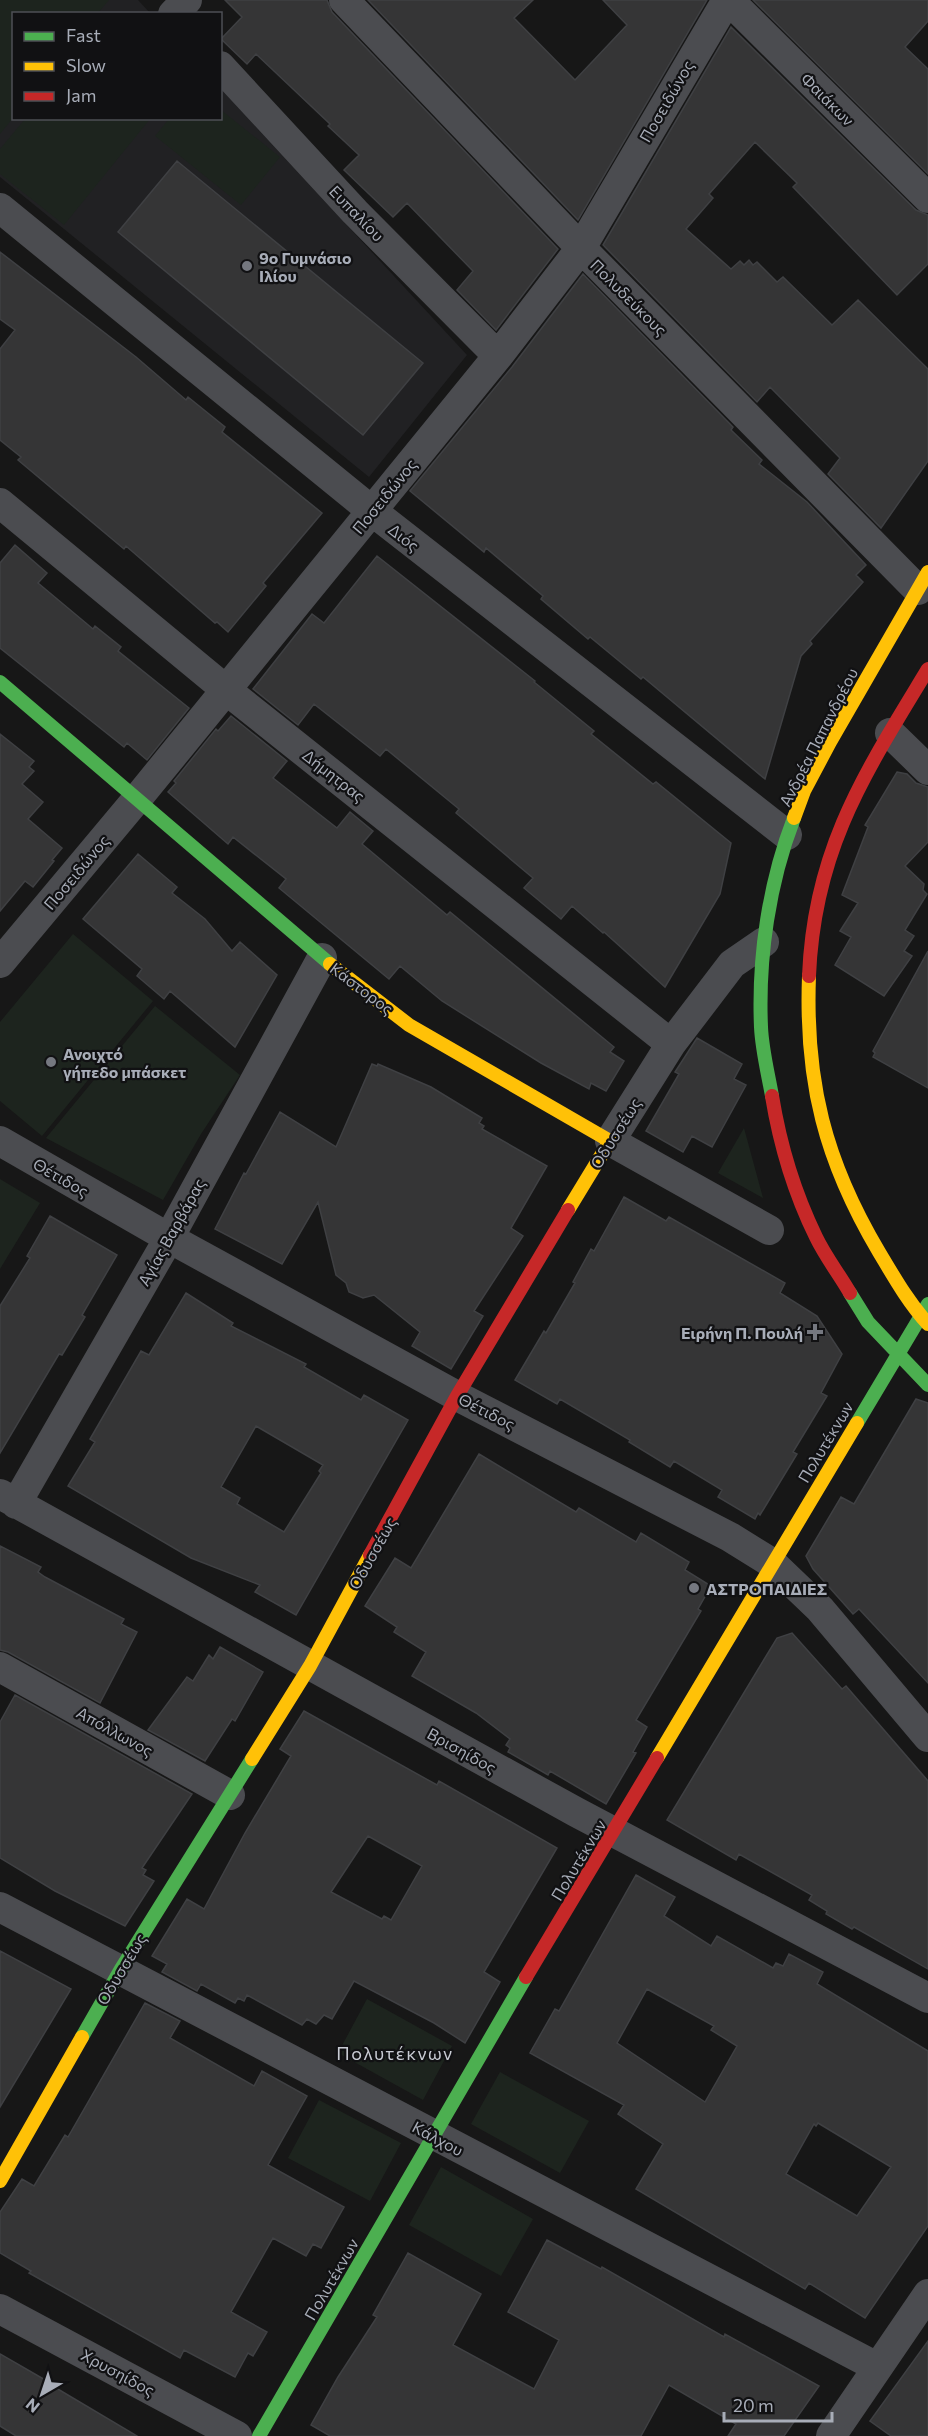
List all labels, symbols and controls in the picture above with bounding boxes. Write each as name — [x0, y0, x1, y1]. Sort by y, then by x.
legend — [12, 12, 222, 120]
text: Fast — [66, 24, 101, 46]
text: Slow — [66, 54, 106, 76]
street label: Ποσειδώνος — [635, 57, 697, 145]
street label: Φαιάκων — [798, 69, 858, 129]
text: Jam — [66, 84, 96, 106]
street label: Ευπαλίου — [326, 181, 388, 245]
place label: 9ο Γυμνάσιο Ιλίου — [259, 248, 352, 285]
street label: Πολυδεύκους — [587, 255, 671, 339]
marker: 9ο Γυμνάσιο Ιλίου — [240, 259, 254, 273]
street label: Ποσειδώνος — [348, 454, 420, 537]
street label: Διός — [385, 519, 423, 555]
street label: Ανδρέα Παπανδρέου — [775, 665, 861, 809]
street label: Δήμητρας — [299, 745, 369, 805]
street label: Ποσειδώνος — [39, 831, 113, 913]
street label: Κάστορος — [327, 958, 397, 1018]
place label: Ανοιχτό γήπεδο μπάσκετ — [63, 1044, 186, 1081]
marker: Ανοιχτό γήπεδο μπάσκετ — [44, 1055, 58, 1069]
street label: Οδυσσέως — [586, 1094, 644, 1172]
street label: Θέτιδος — [30, 1154, 92, 1200]
street label: Αγίας Βαρβάρας — [134, 1175, 208, 1289]
place label: Ειρήνη Π. Πουλή — [681, 1323, 803, 1342]
marker: Ειρήνη Π. Πουλή — [808, 1325, 822, 1339]
street label: Θέτιδος — [456, 1389, 518, 1433]
street label: Πολυτέκνων — [793, 1398, 857, 1486]
street label: Οδυσσέως — [344, 1513, 400, 1592]
place label: ΑΣΤΡΟΠΑΙΔΙΕΣ — [706, 1579, 827, 1598]
marker: ΑΣΤΡΟΠΑΙΔΙΕΣ — [687, 1581, 701, 1595]
street label: Απόλλωνος — [74, 1702, 157, 1760]
street label: Βρισηίδος — [424, 1723, 500, 1777]
street label: Πολυτέκνων — [546, 1816, 610, 1904]
street label: Οδυσσέως — [92, 1930, 150, 2008]
district label: Πολυτέκνων — [336, 2042, 454, 2064]
street label: Κάλχου — [409, 2117, 467, 2159]
street label: Πολυτέκνων — [300, 2235, 362, 2323]
street label: Χρυσηίδος — [78, 2345, 158, 2399]
north arrow — [12, 2364, 72, 2424]
scale bar — [724, 2385, 832, 2423]
text: 20 m — [733, 2394, 774, 2416]
text: N — [22, 2395, 43, 2417]

